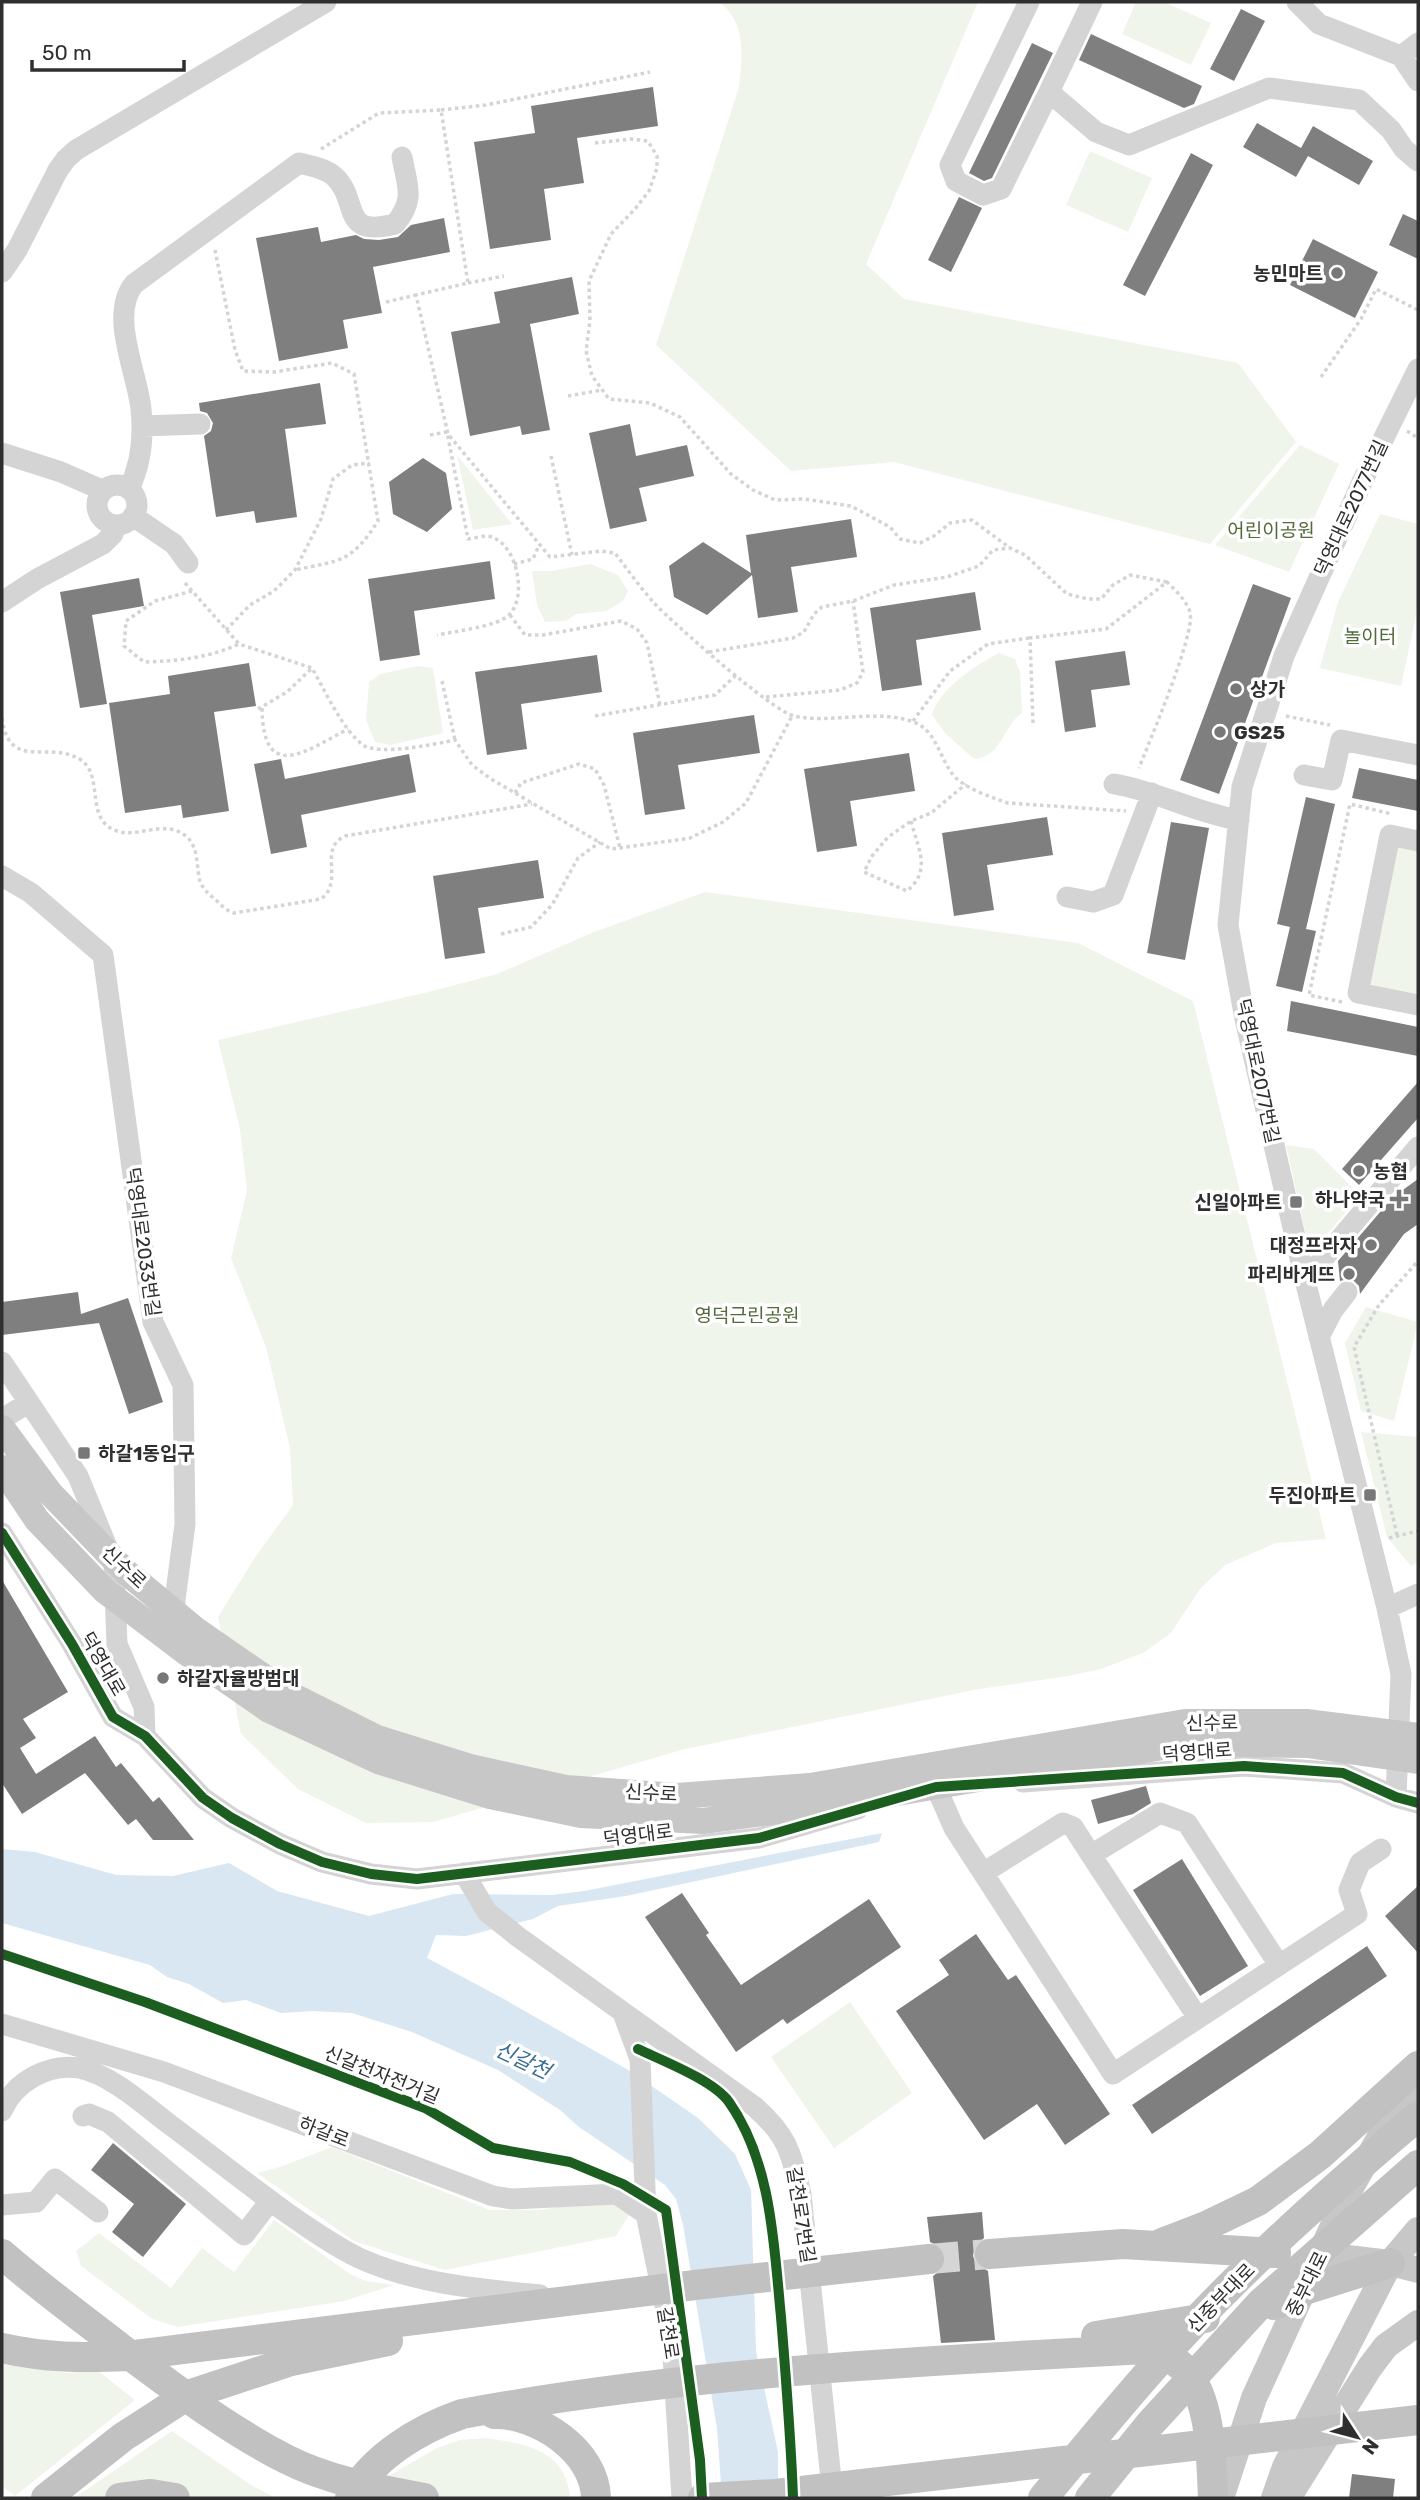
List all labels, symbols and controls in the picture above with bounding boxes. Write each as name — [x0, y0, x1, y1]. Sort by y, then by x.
scale bar — [32, 28, 184, 72]
text: 50 m — [42, 40, 92, 65]
place label: 농민마트 — [1253, 262, 1323, 285]
marker: 농민마트 — [1329, 265, 1345, 281]
street label: 덕영대로2077번길 — [1309, 436, 1393, 580]
park label: 어린이공원 — [1227, 519, 1315, 542]
park label: 놀이터 — [1344, 625, 1396, 648]
place label: 상가 — [1250, 678, 1285, 701]
marker: 상가 — [1228, 681, 1244, 697]
place label: GS25 — [1234, 721, 1285, 744]
marker: GS25 — [1212, 724, 1228, 740]
street label: 덕영대로2077번길 — [1231, 996, 1285, 1146]
place label: 농협 — [1373, 1160, 1408, 1183]
marker: 농협 — [1351, 1163, 1367, 1179]
street label: 덕영대로2033번길 — [121, 1166, 165, 1318]
place label: 하나약국 — [1315, 1188, 1385, 1211]
place label: 신일아파트 — [1195, 1191, 1282, 1214]
marker: 하나약국 — [1391, 1191, 1407, 1207]
marker: 신일아파트 — [1288, 1194, 1304, 1210]
place label: 대정프라자 — [1270, 1234, 1358, 1257]
marker: 대정프라자 — [1363, 1237, 1379, 1253]
place label: 파리바게뜨 — [1248, 1263, 1335, 1286]
marker: 파리바게뜨 — [1341, 1266, 1357, 1282]
park label: 영덕근린공원 — [695, 1304, 799, 1327]
place label: 하갈1동입구 — [98, 1442, 195, 1465]
marker: 하갈1동입구 — [76, 1445, 92, 1461]
place label: 두진아파트 — [1269, 1484, 1356, 1507]
marker: 두진아파트 — [1362, 1487, 1378, 1503]
street label: 신수로 — [97, 1541, 151, 1593]
street label: 덕영대로 — [76, 1628, 130, 1700]
place label: 하갈자율방범대 — [177, 1667, 299, 1690]
marker: 하갈자율방범대 — [155, 1670, 171, 1686]
street label: 신수로 — [1186, 1711, 1238, 1735]
street label: 덕영대로 — [1161, 1738, 1233, 1766]
street label: 신수로 — [624, 1780, 678, 1806]
street label: 덕영대로 — [602, 1819, 674, 1851]
water label: 신갈천 — [491, 2036, 557, 2085]
street label: 신갈천자전거길 — [321, 2041, 443, 2109]
street label: 하갈로 — [295, 2112, 353, 2152]
street label: 갈천로7번길 — [782, 2165, 820, 2265]
street label: 중부대로 — [1281, 2248, 1333, 2320]
street label: 신중부대로 — [1182, 2259, 1260, 2337]
street label: 갈천로 — [653, 2305, 683, 2361]
north arrow — [1322, 2402, 1392, 2472]
text: N — [1357, 2434, 1384, 2459]

